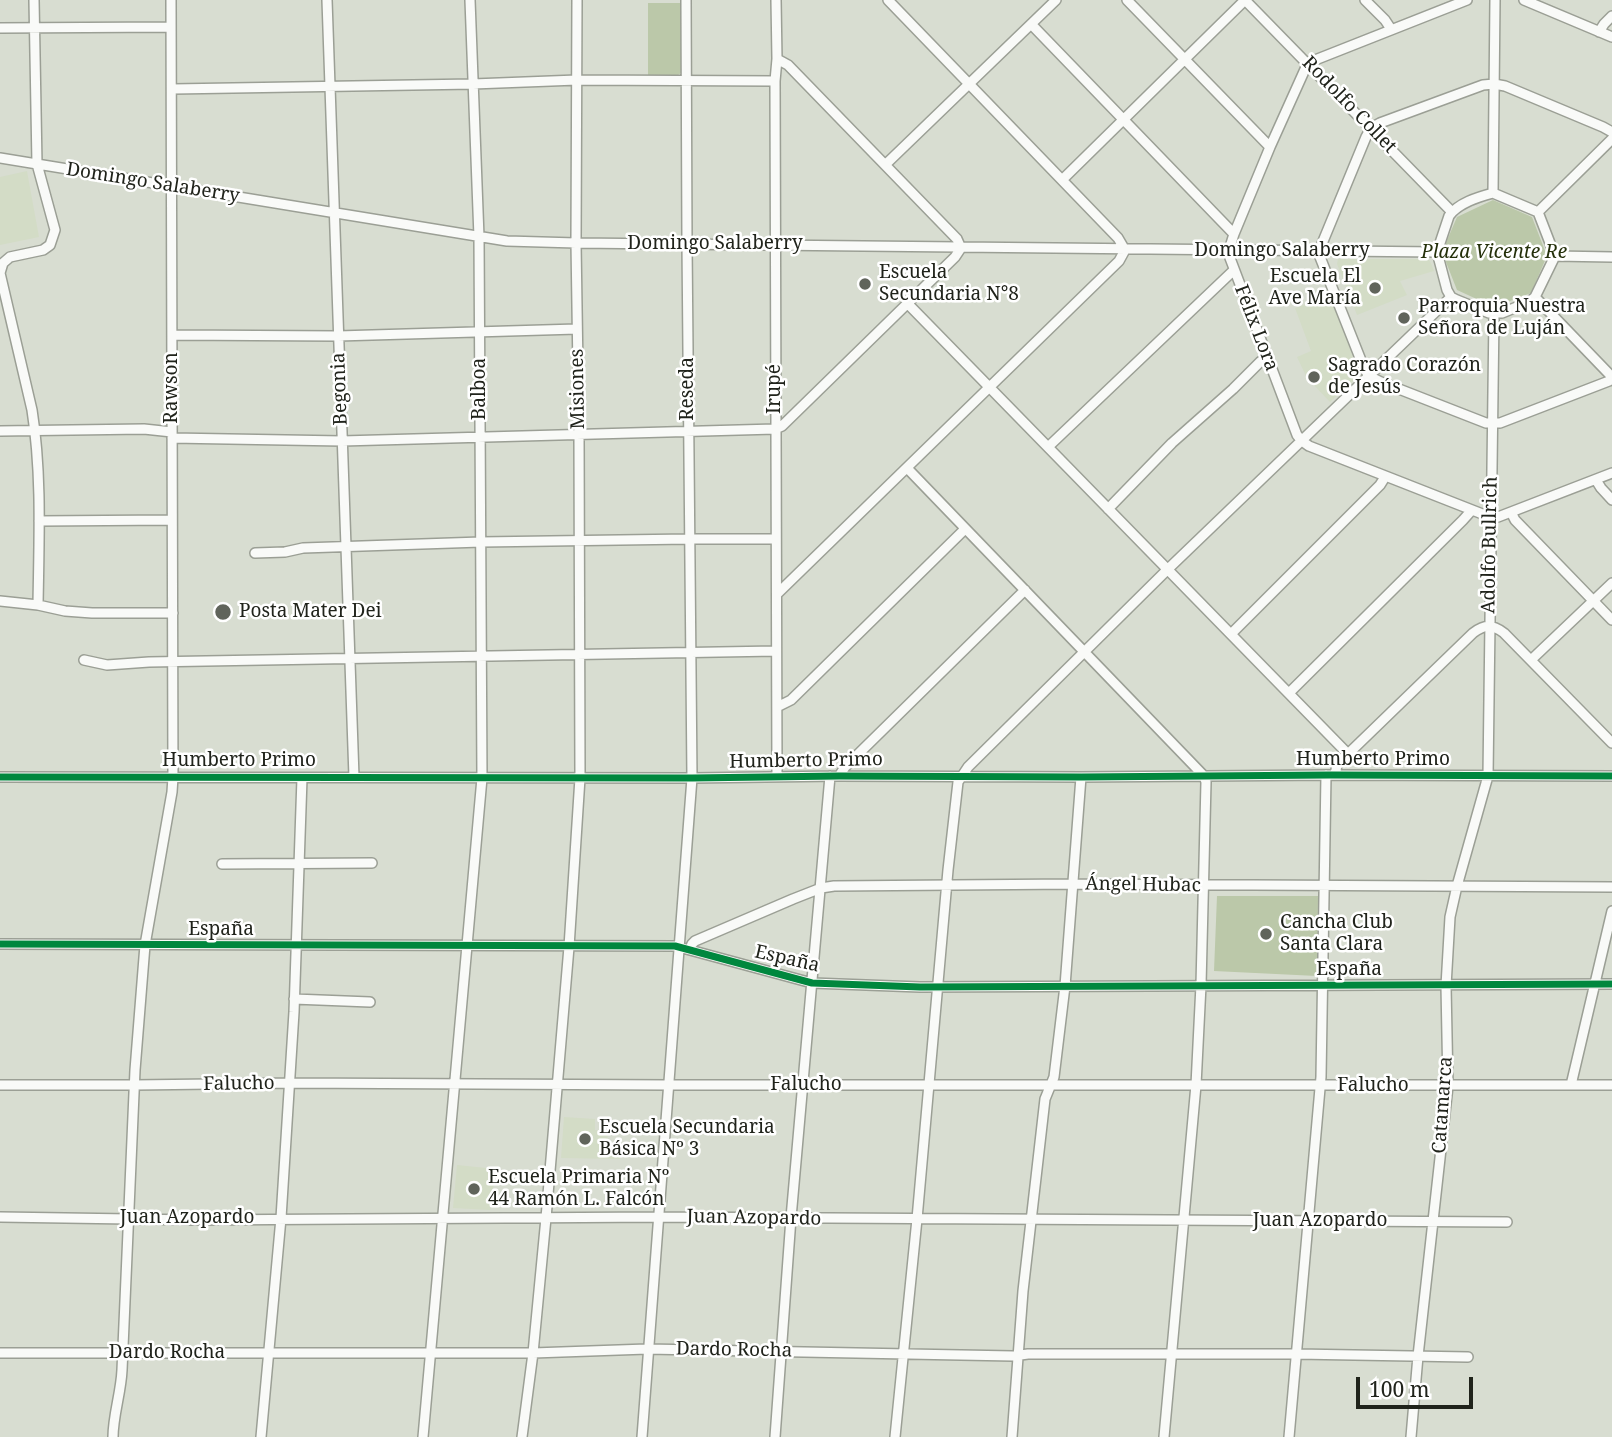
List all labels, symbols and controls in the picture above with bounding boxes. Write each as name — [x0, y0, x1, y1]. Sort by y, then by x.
street label: Rodolfo Collet — [1297, 52, 1401, 158]
street label: Domingo Salaberry — [65, 158, 241, 208]
street label: Domingo Salaberry — [627, 233, 803, 255]
street label: Domingo Salaberry — [1194, 240, 1370, 262]
park label: Plaza Vicente Re — [1421, 242, 1567, 264]
place label: Escuela Secundaria N°8 — [879, 262, 1019, 306]
place label: Escuela El Ave María — [1268, 266, 1361, 310]
marker: Escuela Secundaria N°8 — [857, 276, 873, 292]
marker: Escuela El Ave María — [1367, 280, 1383, 296]
street label: Félix Lora — [1229, 282, 1283, 374]
place label: Parroquia Nuestra Señora de Luján — [1418, 296, 1586, 340]
marker: Parroquia Nuestra Señora de Luján — [1396, 310, 1412, 326]
street label: Misiones — [566, 349, 590, 429]
street label: Rawson — [161, 352, 183, 424]
street label: Begonia — [327, 352, 353, 426]
place label: Sagrado Corazón de Jesús — [1328, 355, 1481, 399]
street label: Reseda — [677, 357, 699, 421]
street label: Balboa — [469, 358, 491, 420]
street label: Irupé — [764, 364, 786, 414]
marker: Sagrado Corazón de Jesús — [1306, 369, 1322, 385]
street label: Adolfo Bullrich — [1477, 476, 1503, 614]
place label: Posta Mater Dei — [239, 601, 382, 623]
marker: Posta Mater Dei — [213, 602, 233, 622]
street label: Humberto Primo — [729, 748, 883, 774]
street label: Humberto Primo — [1296, 749, 1450, 771]
street label: Humberto Primo — [162, 750, 316, 772]
street label: Ángel Hubac — [1085, 873, 1201, 897]
place label: Cancha Club Santa Clara — [1280, 912, 1393, 956]
street label: España — [188, 919, 254, 941]
marker: Cancha Club Santa Clara — [1258, 926, 1274, 942]
street label: España — [752, 941, 822, 977]
street label: España — [1316, 959, 1382, 981]
street label: Catamarca — [1428, 1056, 1458, 1154]
street label: Falucho — [203, 1072, 275, 1096]
street label: Falucho — [770, 1074, 842, 1096]
street label: Falucho — [1337, 1075, 1409, 1097]
place label: Escuela Secundaria Básica Nº 3 — [599, 1117, 775, 1161]
marker: Escuela Secundaria Básica Nº 3 — [577, 1131, 593, 1147]
place label: Escuela Primaria Nº 44 Ramón L. Falcón — [488, 1167, 669, 1211]
marker: Escuela Primaria Nº 44 Ramón L. Falcón — [466, 1181, 482, 1197]
street label: Juan Azopardo — [686, 1205, 822, 1231]
street label: Juan Azopardo — [120, 1207, 254, 1229]
street label: Juan Azopardo — [1253, 1210, 1387, 1232]
street label: Dardo Rocha — [676, 1338, 792, 1362]
street label: Dardo Rocha — [109, 1342, 225, 1364]
scale bar — [1360, 1364, 1477, 1408]
text: 100 m — [1369, 1375, 1430, 1403]

